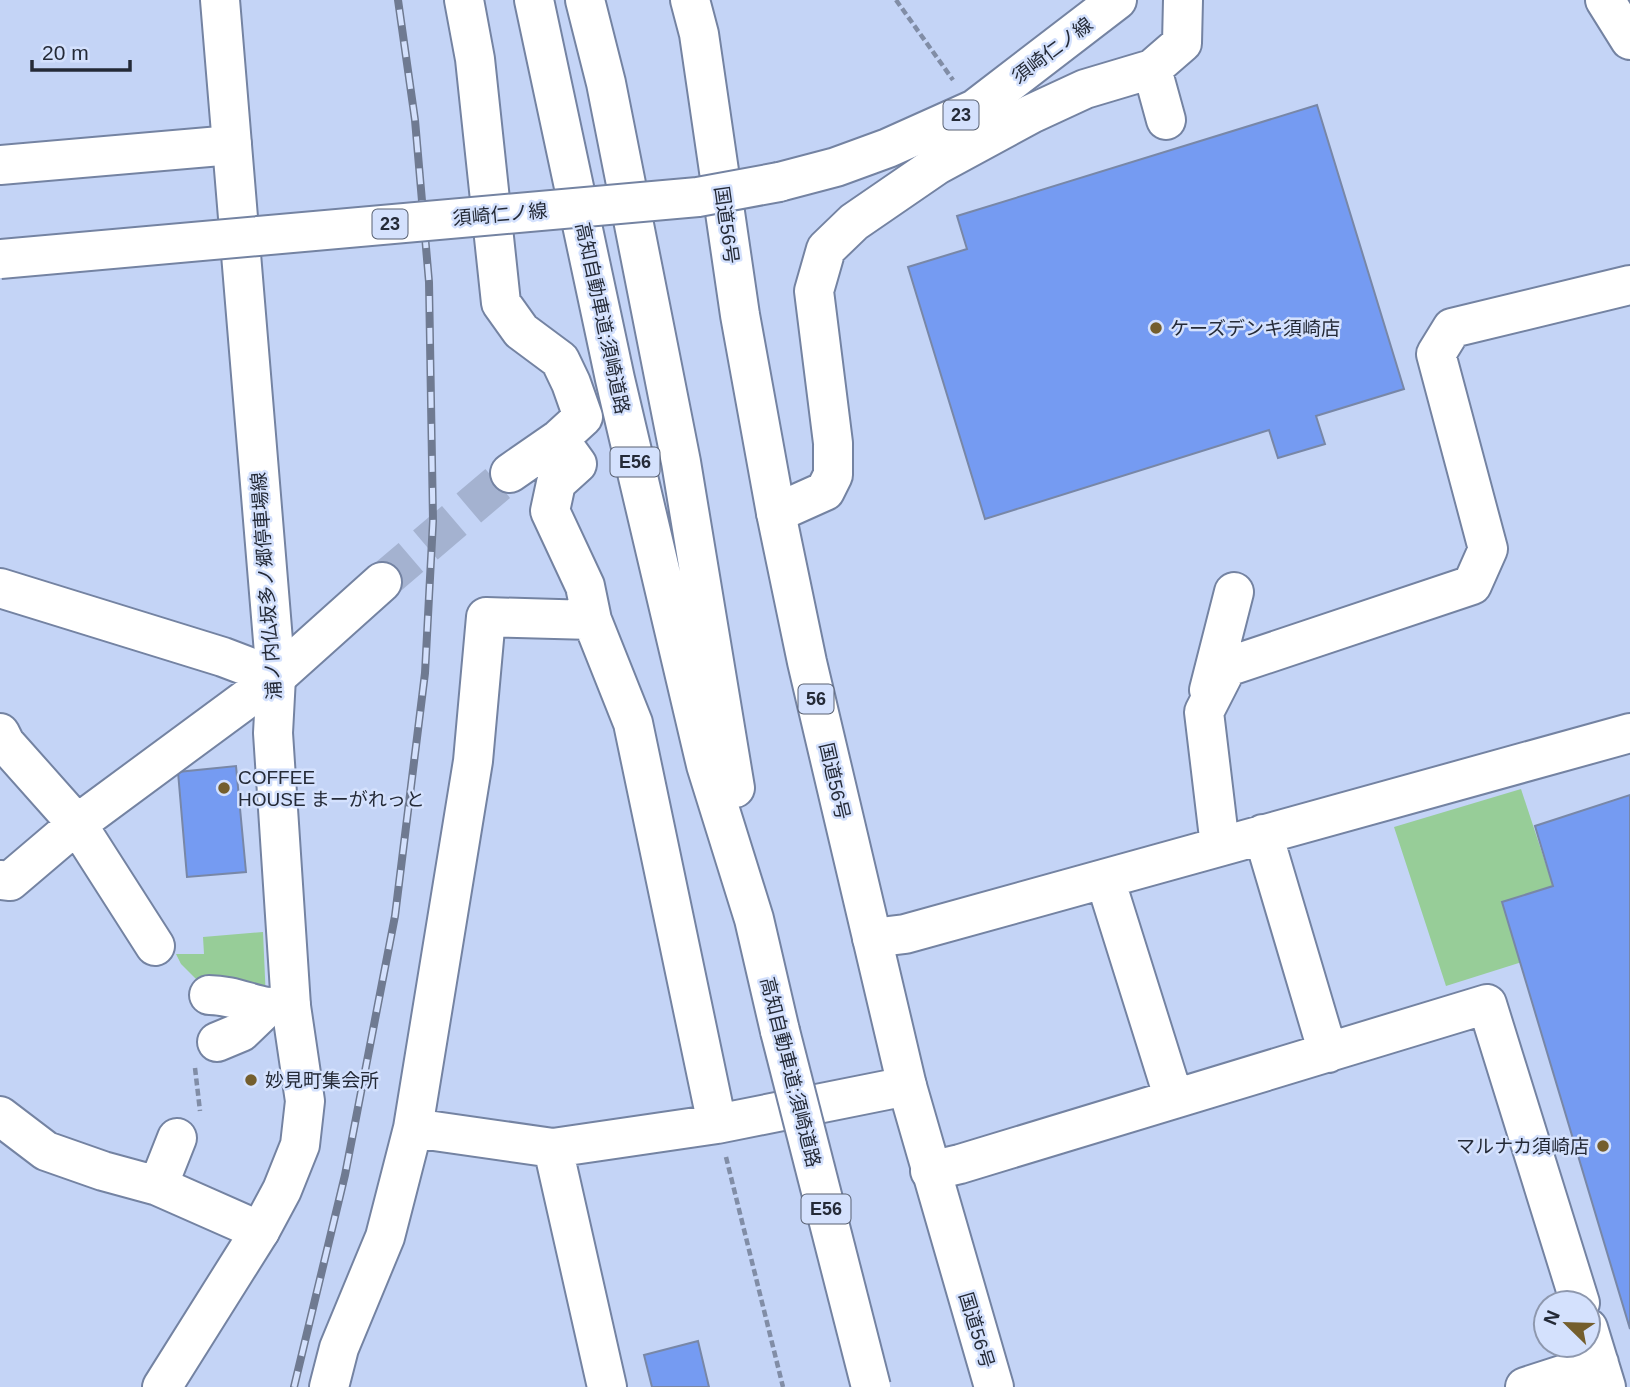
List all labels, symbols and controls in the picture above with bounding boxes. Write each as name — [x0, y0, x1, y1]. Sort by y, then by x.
street label: 須崎仁ノ線 — [1008, 13, 1097, 87]
scale bar — [32, 28, 130, 72]
text: 20 m — [42, 41, 89, 64]
road number: 23 — [944, 100, 978, 130]
street label: 国道56号 — [711, 185, 742, 265]
street label: 須崎仁ノ線 — [452, 200, 548, 229]
road number: 23 — [372, 210, 408, 238]
street label: 高知自動車道;須崎道路 — [572, 220, 633, 416]
place label: ケーズデンキ須崎店 — [1170, 318, 1340, 339]
marker: ケーズデンキ須崎店 — [1148, 320, 1164, 336]
road number: E56 — [610, 448, 660, 476]
street label: 浦ノ内仏坂多ノ郷停車場線 — [248, 472, 285, 700]
road number: 56 — [798, 684, 834, 714]
street label: 国道56号 — [815, 741, 854, 822]
place label: COFFEE HOUSE まーがれっと — [238, 767, 425, 810]
marker: COFFEE HOUSE まーがれっと — [216, 780, 232, 796]
street label: 高知自動車道;須崎道路 — [757, 975, 824, 1169]
place label: 妙見町集会所 — [265, 1070, 379, 1091]
marker: 妙見町集会所 — [243, 1072, 259, 1088]
place label: マルナカ須崎店 — [1456, 1136, 1589, 1157]
marker: マルナカ須崎店 — [1595, 1138, 1611, 1154]
road number: E56 — [802, 1194, 850, 1224]
north arrow — [1532, 1289, 1602, 1359]
street label: 国道56号 — [955, 1290, 998, 1371]
text: N — [1539, 1307, 1564, 1328]

